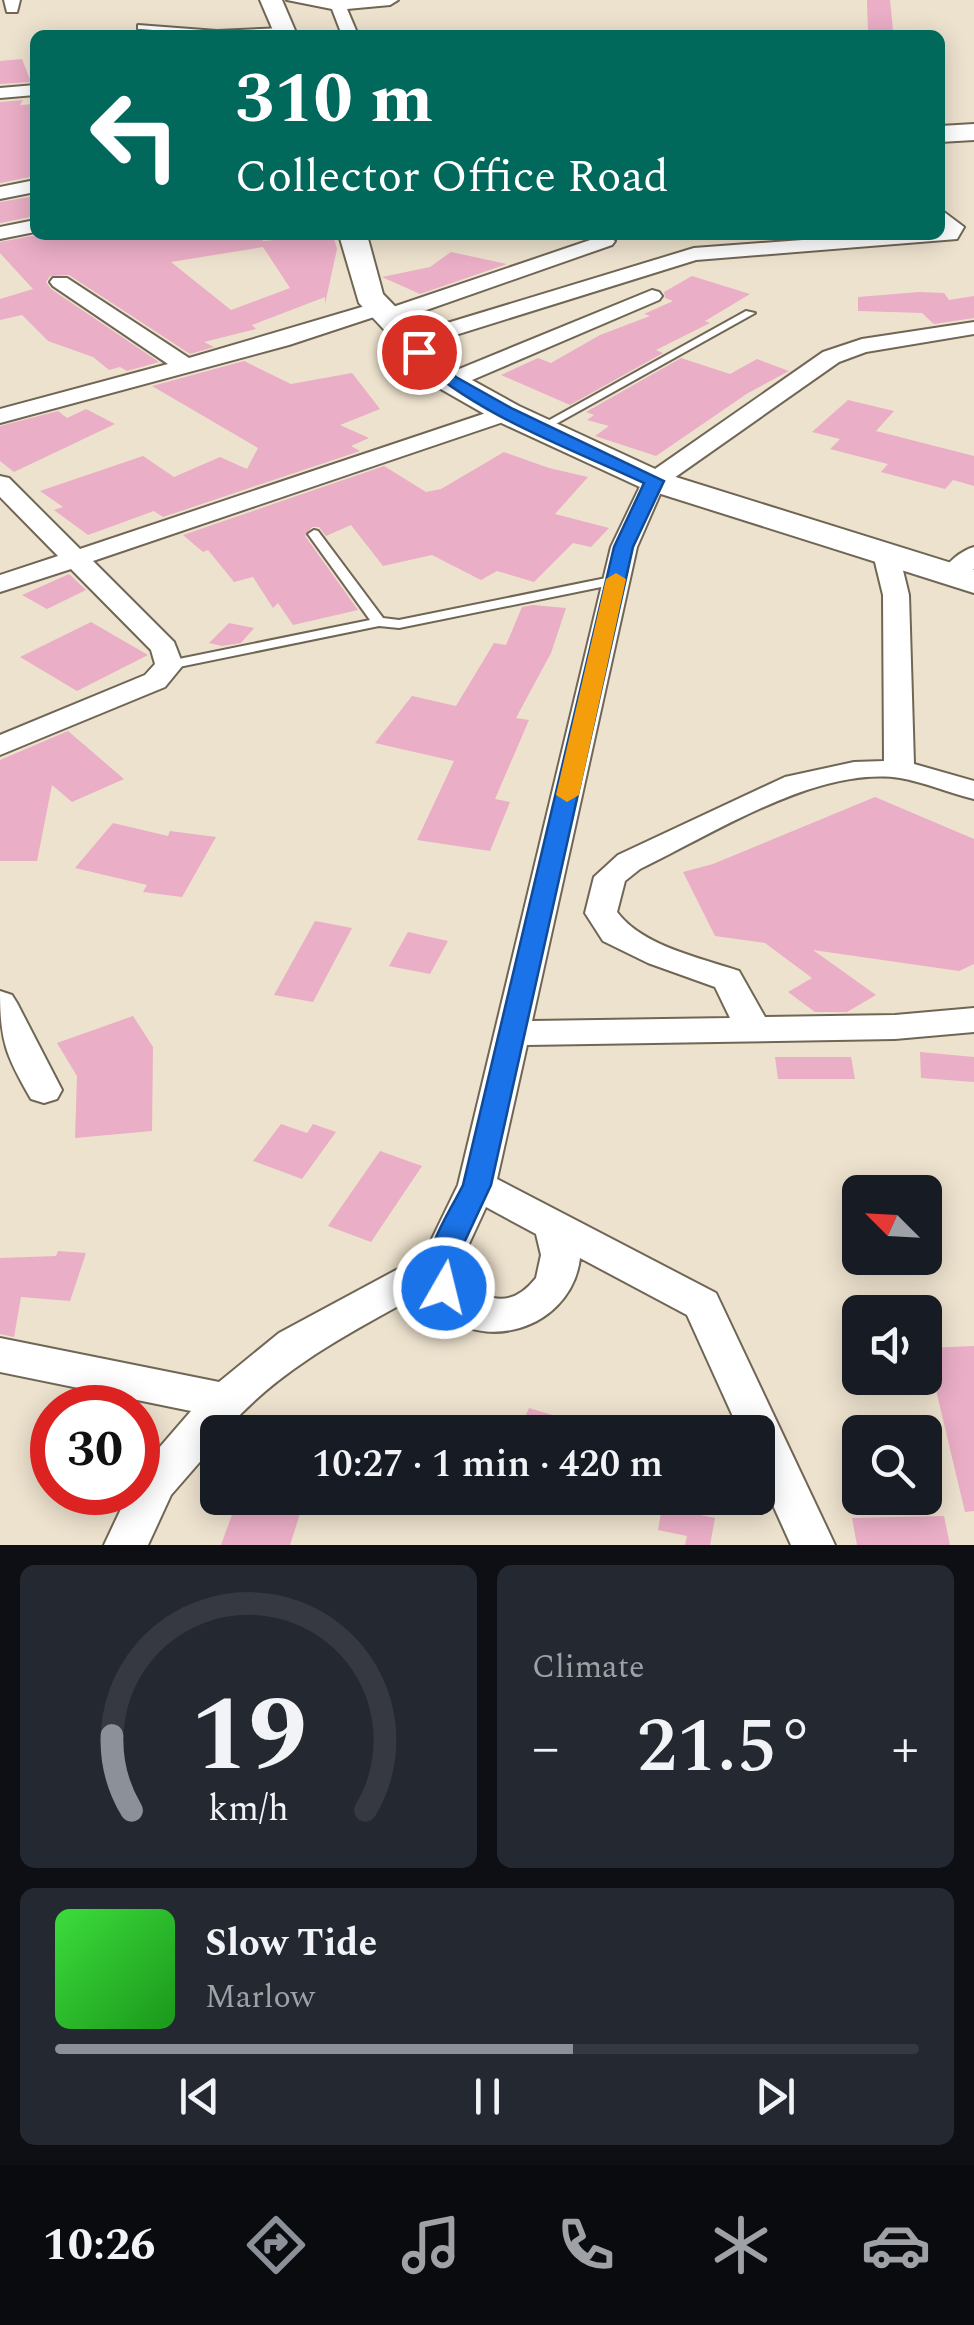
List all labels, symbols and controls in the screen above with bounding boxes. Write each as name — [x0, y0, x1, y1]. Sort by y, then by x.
text: 310 m — [235, 47, 433, 153]
icon: left — [70, 70, 200, 200]
text: Collector Office Road — [235, 143, 669, 212]
pin — [377, 310, 462, 395]
icon: arrive — [392, 325, 447, 380]
north arrow — [842, 1175, 942, 1275]
map controls — [842, 1175, 942, 1515]
position arrow — [392, 1236, 496, 1340]
button: sound — [842, 1295, 942, 1395]
speed limit sign: 30 — [30, 1385, 160, 1515]
button: search — [842, 1415, 942, 1515]
text: 10:27 · 1 min · 420 m — [312, 1436, 663, 1494]
text: Climate — [532, 1643, 644, 1692]
text: 19 — [190, 1658, 307, 1816]
text: 21.5° — [637, 1691, 814, 1805]
text: − — [532, 1707, 560, 1790]
text: + — [891, 1707, 919, 1790]
text: km/h — [208, 1782, 289, 1837]
text: Slow Tide — [205, 1915, 377, 1973]
text: Marlow — [205, 1973, 315, 2022]
icon: previous — [172, 2069, 227, 2124]
icon: pause — [460, 2069, 515, 2124]
icon: next — [748, 2069, 803, 2124]
icon: directions — [241, 2210, 311, 2280]
icon: music — [396, 2210, 466, 2280]
icon: phone — [551, 2210, 621, 2280]
icon: climate — [706, 2210, 776, 2280]
icon: car — [861, 2210, 931, 2280]
text: 10:26 — [43, 2211, 156, 2280]

